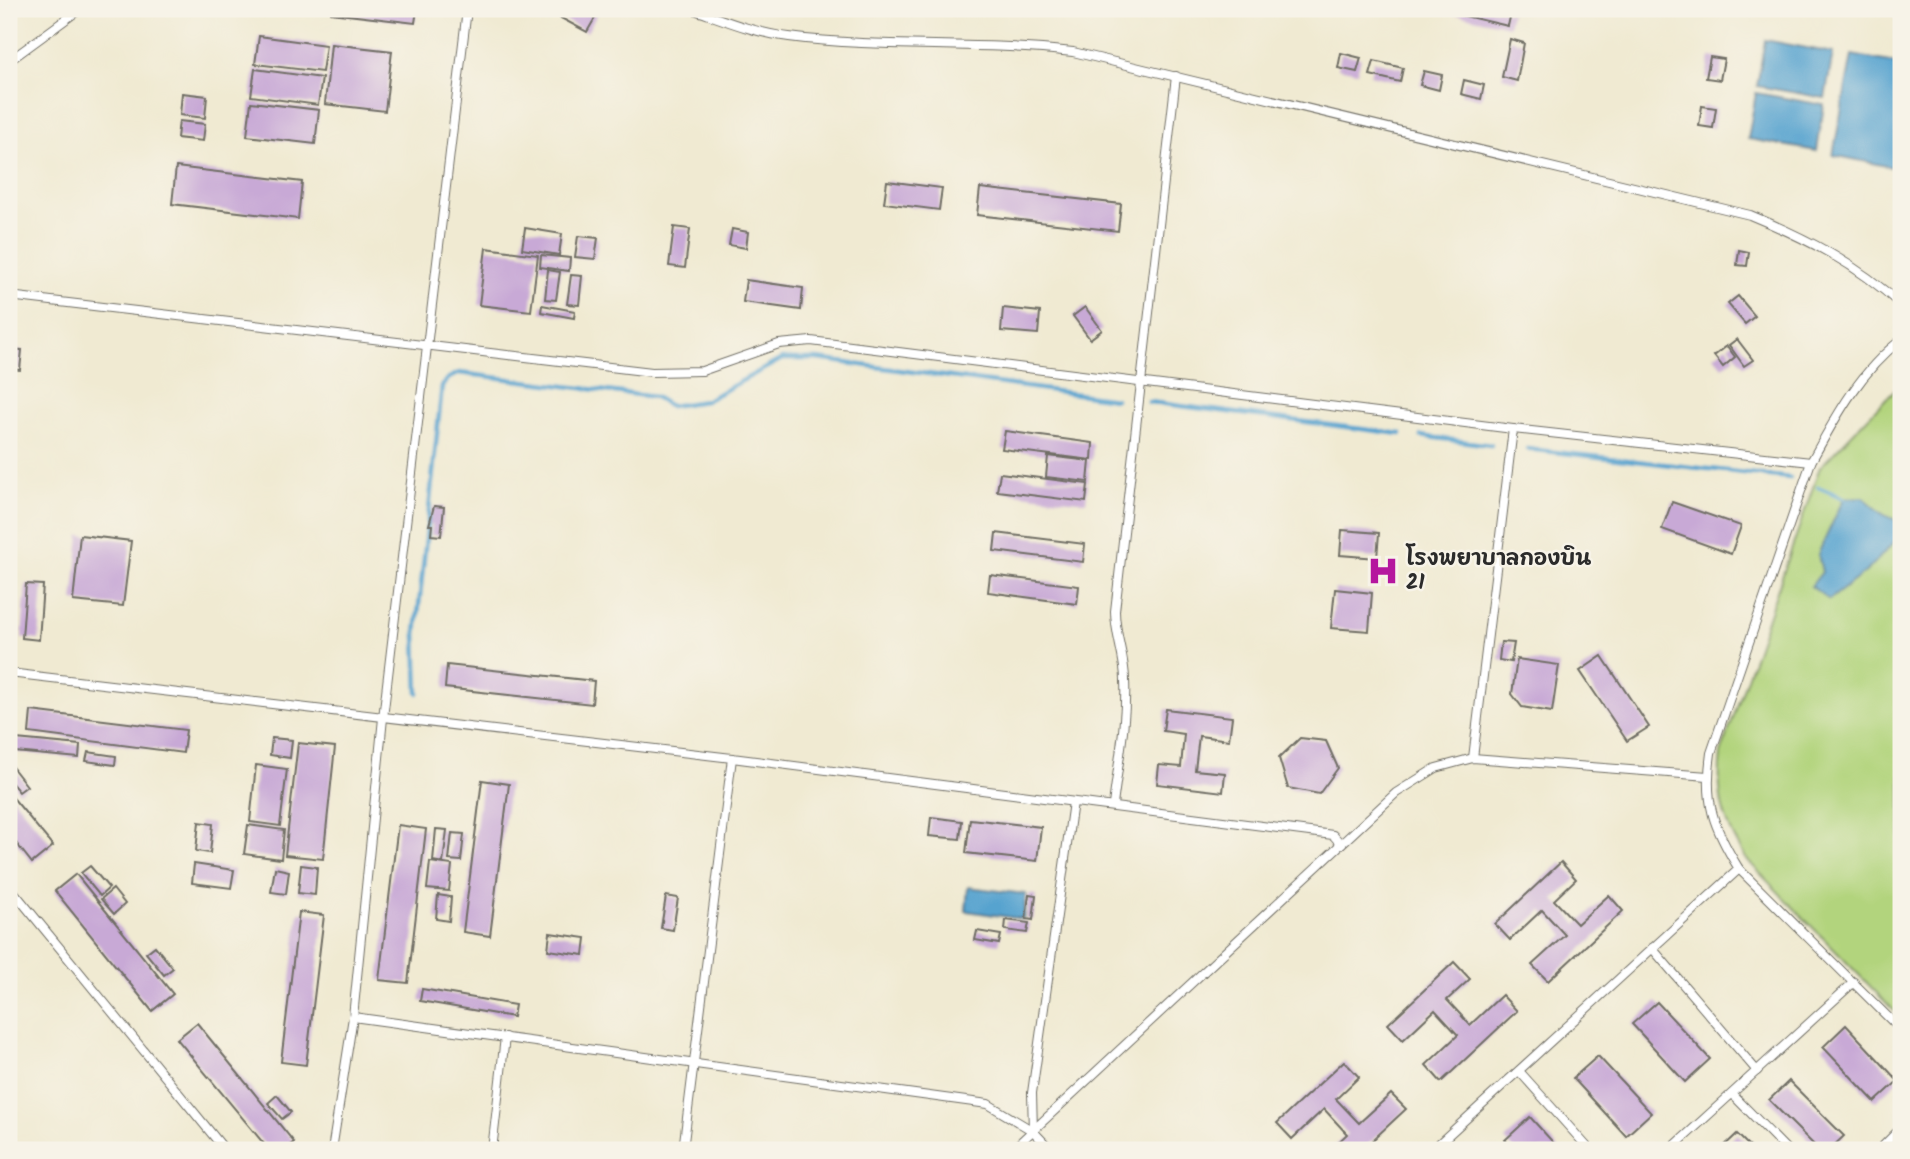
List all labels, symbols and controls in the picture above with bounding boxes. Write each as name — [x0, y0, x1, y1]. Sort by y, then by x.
place label: โรงพยาบาลกองบิน 21 — [1405, 543, 1591, 600]
hospital icon: โรงพยาบาลกองบิน 21 — [1366, 554, 1400, 588]

